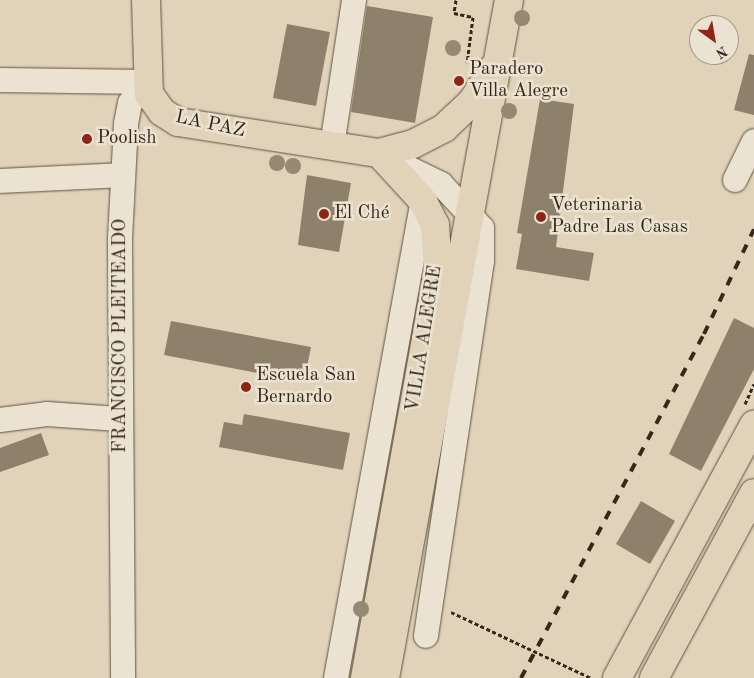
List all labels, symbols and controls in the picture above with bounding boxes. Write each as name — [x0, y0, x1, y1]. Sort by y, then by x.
north arrow — [689, 15, 739, 65]
text: N — [713, 43, 730, 61]
place label: Paradero Villa Alegre — [469, 59, 568, 103]
marker: Paradero Villa Alegre — [453, 75, 465, 87]
street label: LA PAZ — [173, 106, 247, 144]
place label: Poolish — [97, 128, 157, 150]
marker: Poolish — [81, 133, 93, 145]
place label: Veterinaria Padre Las Casas — [551, 195, 688, 239]
place label: El Ché — [334, 203, 389, 225]
marker: El Ché — [318, 208, 330, 220]
marker: Veterinaria Padre Las Casas — [535, 211, 547, 223]
street label: FRANCISCO PLEITEADO — [110, 219, 132, 453]
street label: VILLA ALEGRE — [402, 264, 448, 414]
place label: Escuela San Bernardo — [256, 365, 356, 409]
marker: Escuela San Bernardo — [240, 381, 252, 393]

